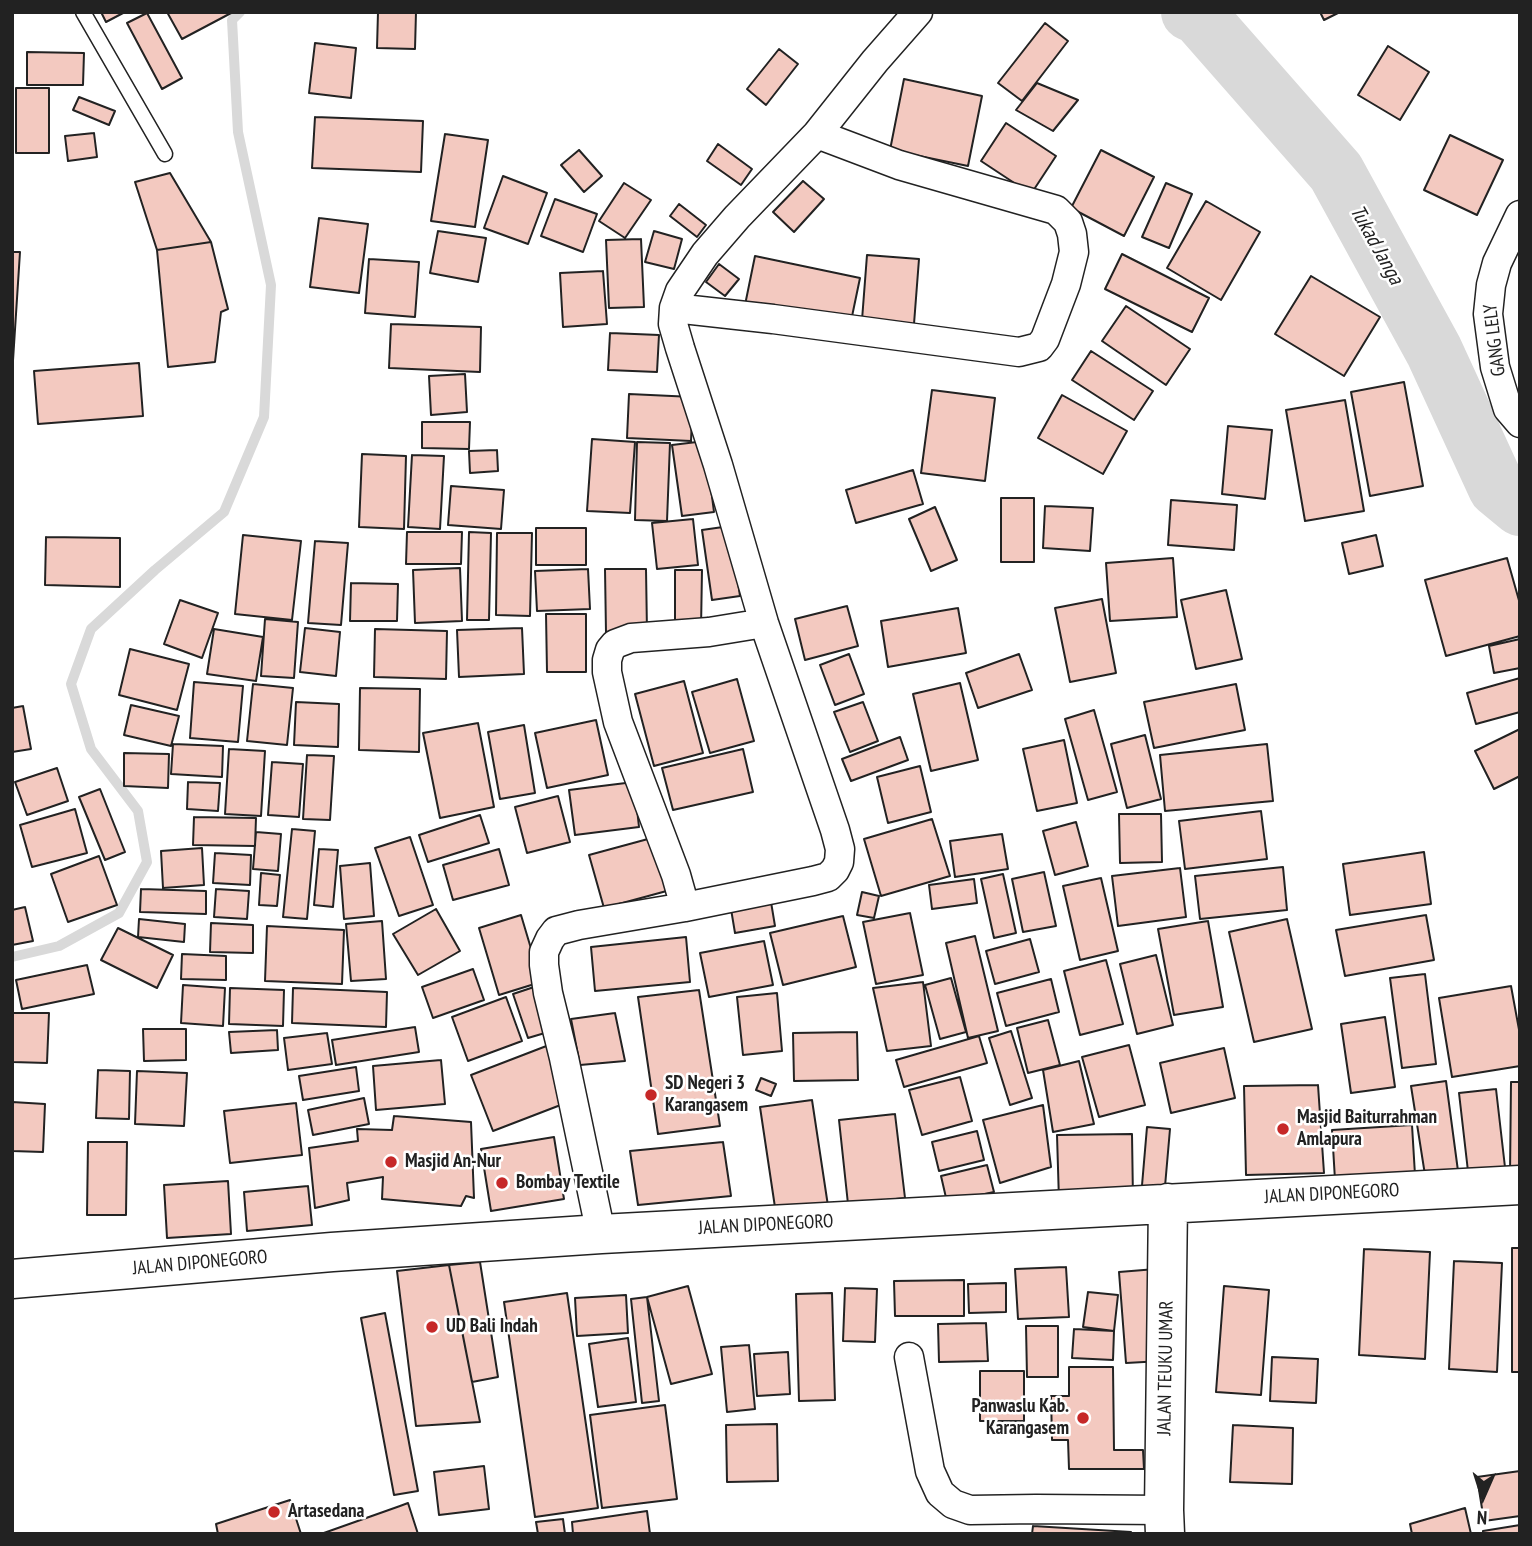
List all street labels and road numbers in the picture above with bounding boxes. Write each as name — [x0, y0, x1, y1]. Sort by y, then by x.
street label: GANG LELY — [1479, 302, 1511, 378]
street label: JALAN DIPONEGORO — [1264, 1179, 1400, 1209]
street label: JALAN DIPONEGORO — [698, 1210, 834, 1240]
street label: JALAN DIPONEGORO — [132, 1246, 268, 1280]
street label: JALAN TEUKU UMAR — [1153, 1300, 1179, 1436]

